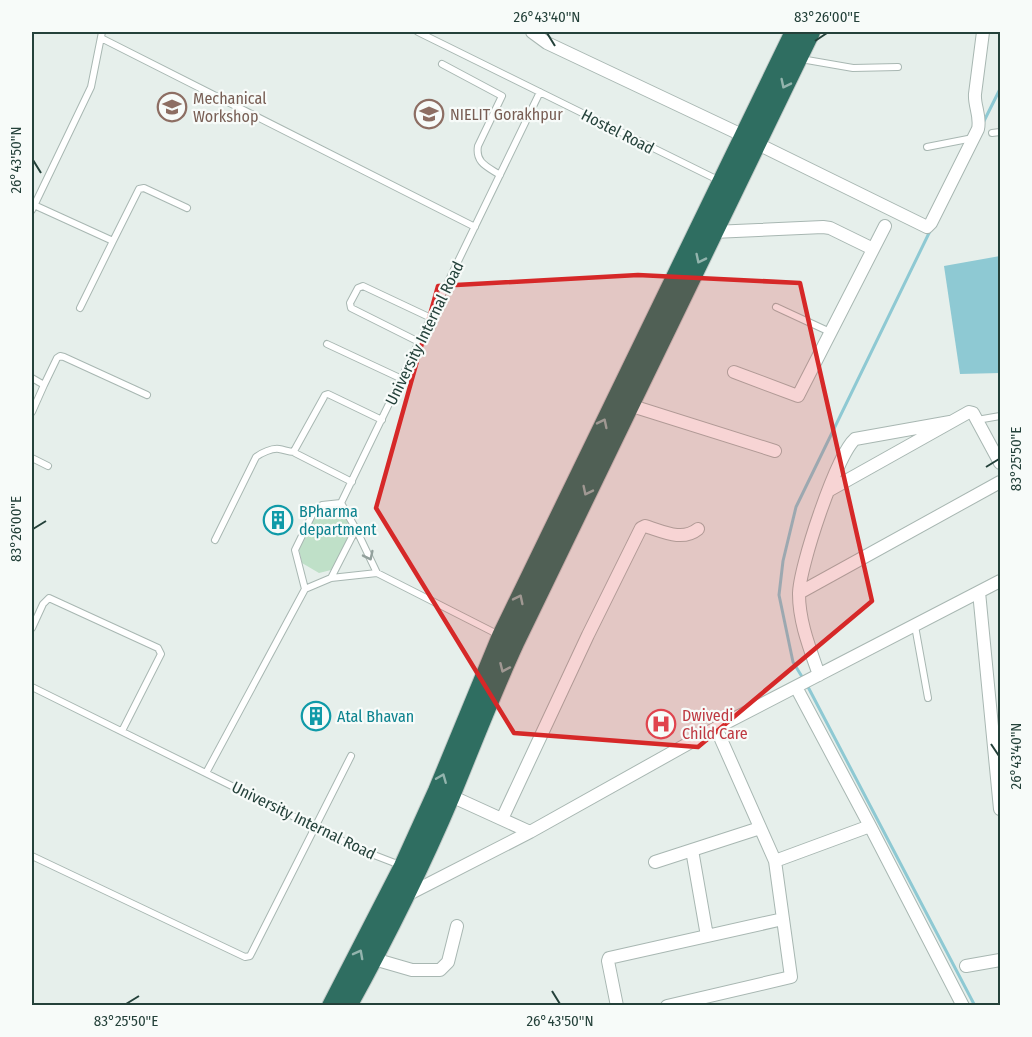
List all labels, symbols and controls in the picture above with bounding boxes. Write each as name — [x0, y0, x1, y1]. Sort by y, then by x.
text: 26°43'40"N — [514, 8, 580, 26]
text: 83°26'00"E — [794, 8, 860, 26]
one-way arrow — [781, 78, 793, 89]
place label: Mechanical Workshop — [193, 89, 266, 126]
school or university icon: Mechanical Workshop — [156, 91, 188, 123]
school or university icon: NIELIT Gorakhpur — [413, 98, 445, 130]
place label: NIELIT Gorakhpur — [450, 105, 563, 124]
street label: Hostel Road — [578, 105, 657, 158]
text: 26°43'50"N — [7, 126, 25, 194]
one-way arrow — [695, 253, 707, 264]
street label: University Internal Road — [381, 258, 468, 408]
one-way arrow — [596, 418, 608, 429]
text: 83°25'50"E — [1007, 427, 1025, 491]
one-way arrow — [582, 485, 594, 496]
text: 83°26'00"E — [7, 496, 25, 562]
place label: BPharma department — [299, 502, 377, 539]
building icon: BPharma department — [262, 504, 294, 536]
one-way arrow — [362, 550, 374, 561]
one-way arrow — [512, 594, 524, 605]
one-way arrow — [499, 661, 511, 672]
building icon: Atal Bhavan — [300, 700, 332, 732]
place label: Dwivedi Child Care — [682, 706, 748, 743]
place label: Atal Bhavan — [337, 707, 414, 726]
hospital icon: Dwivedi Child Care — [645, 708, 677, 740]
text: 26°43'40"N — [1007, 723, 1025, 789]
one-way arrow — [435, 773, 448, 784]
street label: University Internal Road — [229, 777, 379, 864]
one-way arrow — [352, 950, 363, 960]
text: 83°25'50"E — [94, 1012, 158, 1030]
text: 26°43'50"N — [526, 1012, 594, 1030]

